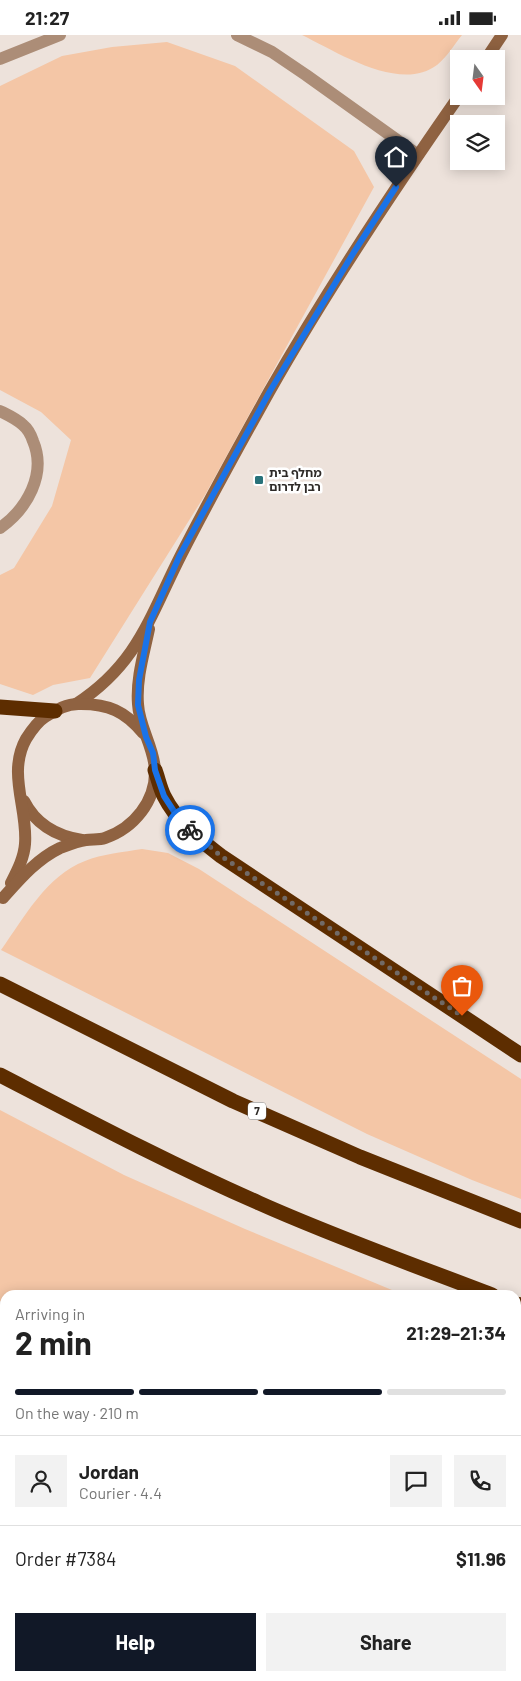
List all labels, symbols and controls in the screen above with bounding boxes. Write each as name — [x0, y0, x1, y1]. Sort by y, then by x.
text: 21:27 — [25, 6, 69, 29]
north arrow — [450, 50, 505, 105]
map controls — [450, 50, 505, 170]
button: layers — [450, 115, 505, 170]
pin — [375, 136, 417, 187]
icon: home — [382, 143, 410, 171]
place label: מחלף בית רבן לדרום — [269, 465, 322, 493]
marker: מחלף בית רבן לדרום — [253, 474, 265, 486]
courier — [165, 805, 215, 855]
icon: bike — [176, 816, 204, 844]
pin — [441, 965, 483, 1016]
icon: bag — [448, 972, 476, 1000]
road number: 7 — [248, 1103, 266, 1119]
text: Arriving in — [15, 1304, 85, 1323]
text: 21:29–21:34 — [406, 1321, 506, 1344]
text: 2 min — [15, 1323, 92, 1361]
text: On the way · 210 m — [15, 1403, 139, 1422]
button: person — [15, 1455, 67, 1507]
button: chat — [390, 1455, 442, 1507]
button: phone — [454, 1455, 506, 1507]
text: Jordan — [79, 1460, 139, 1483]
text: Courier · 4.4 — [79, 1483, 162, 1502]
text: Order #7384 — [15, 1547, 117, 1570]
text: $11.96 — [456, 1547, 506, 1570]
button: Help — [15, 1613, 256, 1671]
button: Share — [266, 1613, 506, 1671]

